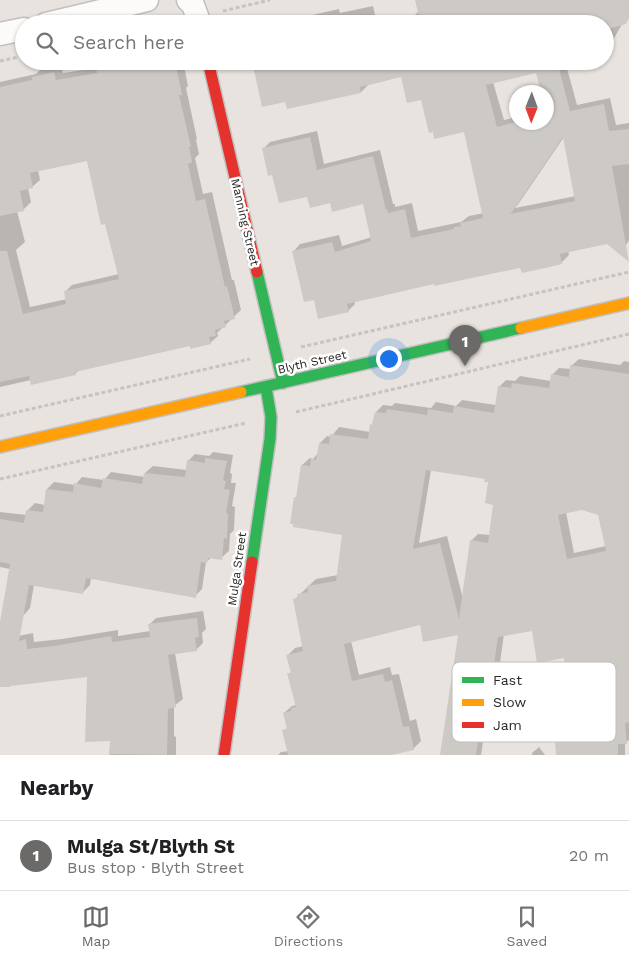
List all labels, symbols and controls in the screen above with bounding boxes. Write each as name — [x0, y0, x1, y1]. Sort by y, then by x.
search box — [15, 15, 614, 70]
icon: search — [33, 29, 61, 57]
text: Search here — [73, 31, 184, 54]
north arrow — [509, 85, 554, 130]
street label: Manning Street — [228, 177, 262, 267]
pin: 1 — [449, 325, 481, 366]
your location — [376, 346, 402, 372]
street label: Blyth Street — [276, 347, 348, 377]
street label: Mulga Street — [225, 531, 249, 607]
legend — [452, 662, 616, 742]
text: Fast — [493, 672, 522, 688]
text: Slow — [493, 694, 526, 710]
text: Jam — [493, 717, 522, 733]
text: Nearby — [20, 775, 93, 800]
text: Mulga St/Blyth St — [67, 835, 235, 858]
text: 1 — [33, 846, 39, 865]
text: 20 m — [569, 846, 609, 865]
text: Bus stop · Blyth Street — [67, 858, 244, 877]
tab: Map — [82, 903, 110, 949]
tab: Directions — [274, 903, 343, 949]
tab: Saved — [507, 903, 547, 949]

